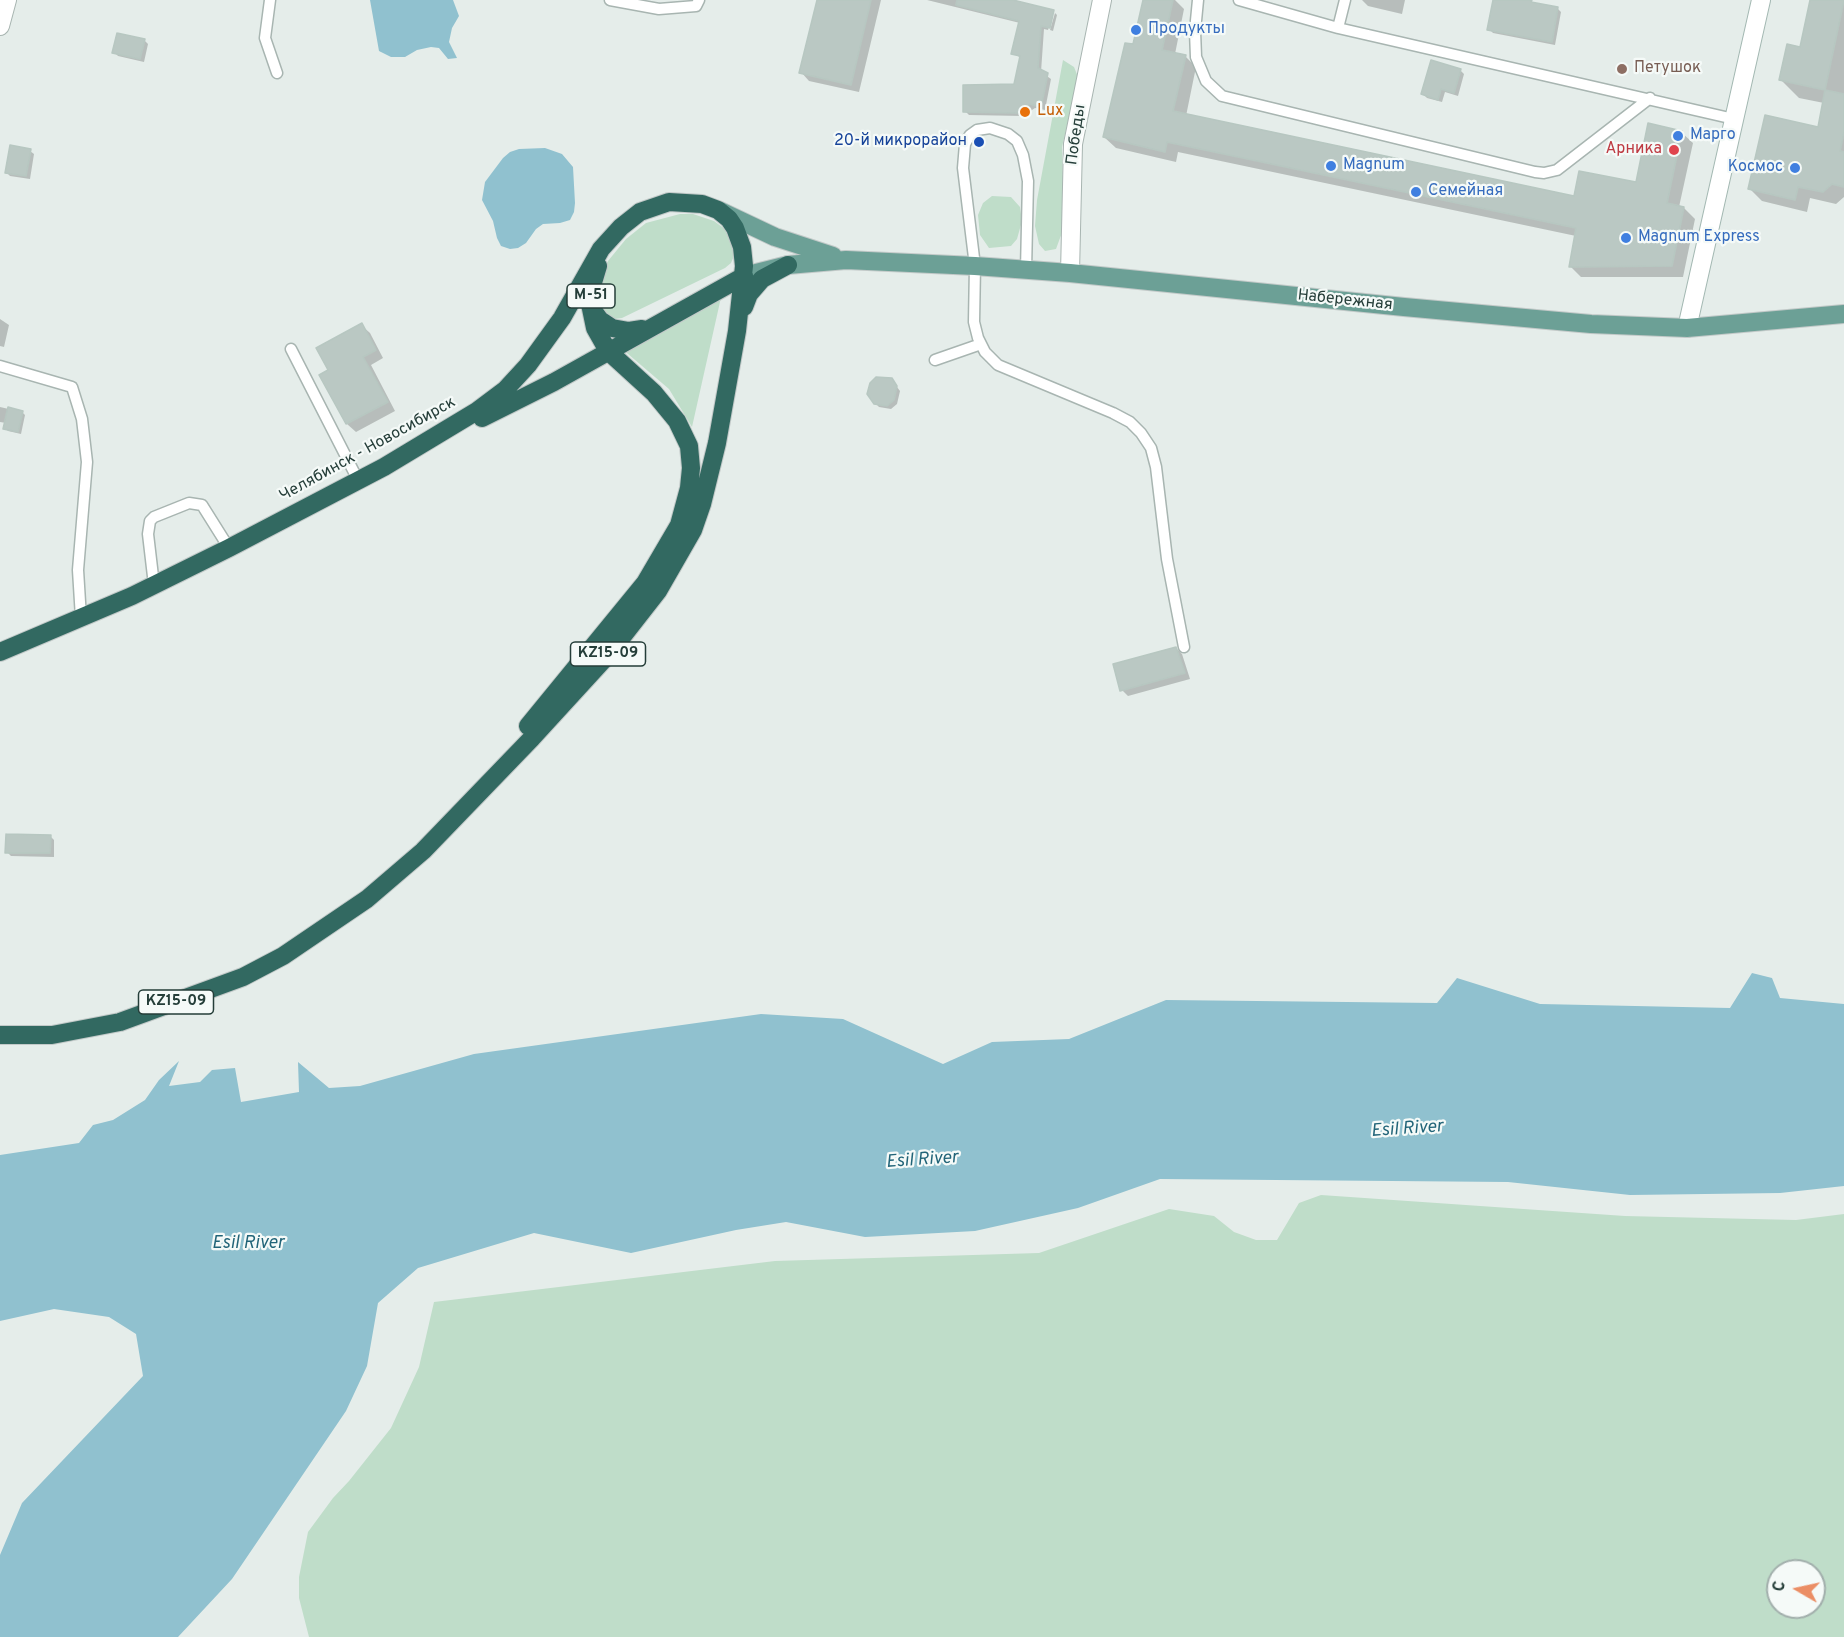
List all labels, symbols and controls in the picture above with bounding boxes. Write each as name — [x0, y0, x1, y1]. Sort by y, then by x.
place label: Продукты — [1148, 20, 1225, 40]
marker: Продукты — [1129, 23, 1143, 37]
place label: Петушок — [1634, 59, 1701, 79]
marker: Петушок — [1615, 62, 1629, 76]
place label: Lux — [1037, 102, 1063, 122]
street label: Победы — [1063, 103, 1091, 167]
marker: Lux — [1018, 105, 1032, 119]
place label: Марго — [1690, 126, 1736, 146]
marker: Марго — [1671, 129, 1685, 143]
place label: 20-й микрорайон — [834, 132, 967, 152]
marker: 20-й микрорайон — [972, 135, 986, 149]
place label: Арника — [1605, 140, 1662, 160]
marker: Арника — [1667, 143, 1681, 157]
place label: Magnum — [1343, 156, 1405, 176]
place label: Космос — [1728, 158, 1783, 178]
marker: Magnum — [1324, 159, 1338, 173]
marker: Космос — [1788, 161, 1802, 175]
place label: Семейная — [1428, 182, 1503, 202]
marker: Семейная — [1409, 185, 1423, 199]
place label: Magnum Express — [1638, 228, 1760, 248]
marker: Magnum Express — [1619, 231, 1633, 245]
road number: M-51 — [567, 284, 615, 308]
street label: Набережная — [1297, 286, 1393, 316]
street label: Челябинск - Новосибирск — [277, 393, 459, 507]
road number: KZ15-09 — [570, 642, 646, 666]
road number: KZ15-09 — [138, 990, 213, 1014]
water label: Esil River — [1370, 1117, 1444, 1143]
water label: Esil River — [885, 1148, 959, 1174]
water label: Esil River — [212, 1233, 284, 1255]
north arrow — [1766, 1559, 1826, 1619]
text: С — [1770, 1580, 1791, 1593]

